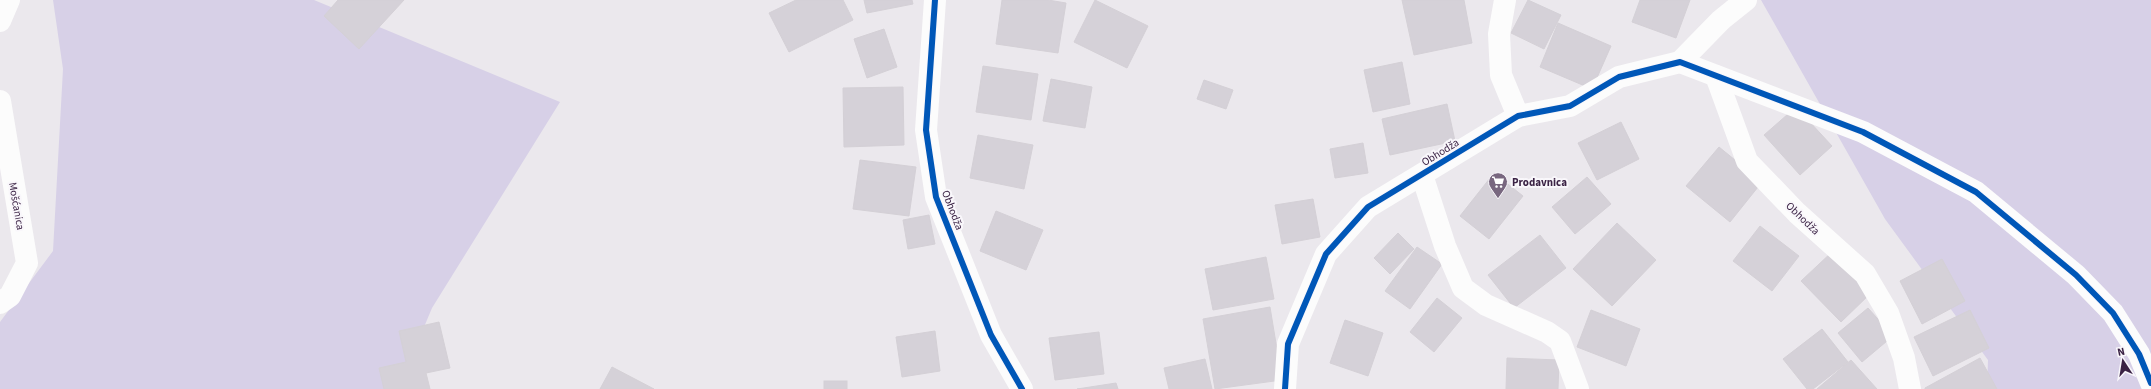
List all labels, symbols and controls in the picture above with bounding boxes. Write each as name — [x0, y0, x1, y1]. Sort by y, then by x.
street label: Obhodža — [1419, 135, 1462, 170]
supermarket icon: Prodavnica — [1487, 171, 1509, 199]
place label: Prodavnica — [1512, 175, 1567, 190]
street label: Mošćanica — [5, 181, 28, 231]
street label: Obhodža — [938, 188, 967, 232]
street label: Obhodža — [1783, 199, 1823, 238]
north arrow — [2103, 341, 2143, 381]
text: N — [2116, 344, 2126, 360]

